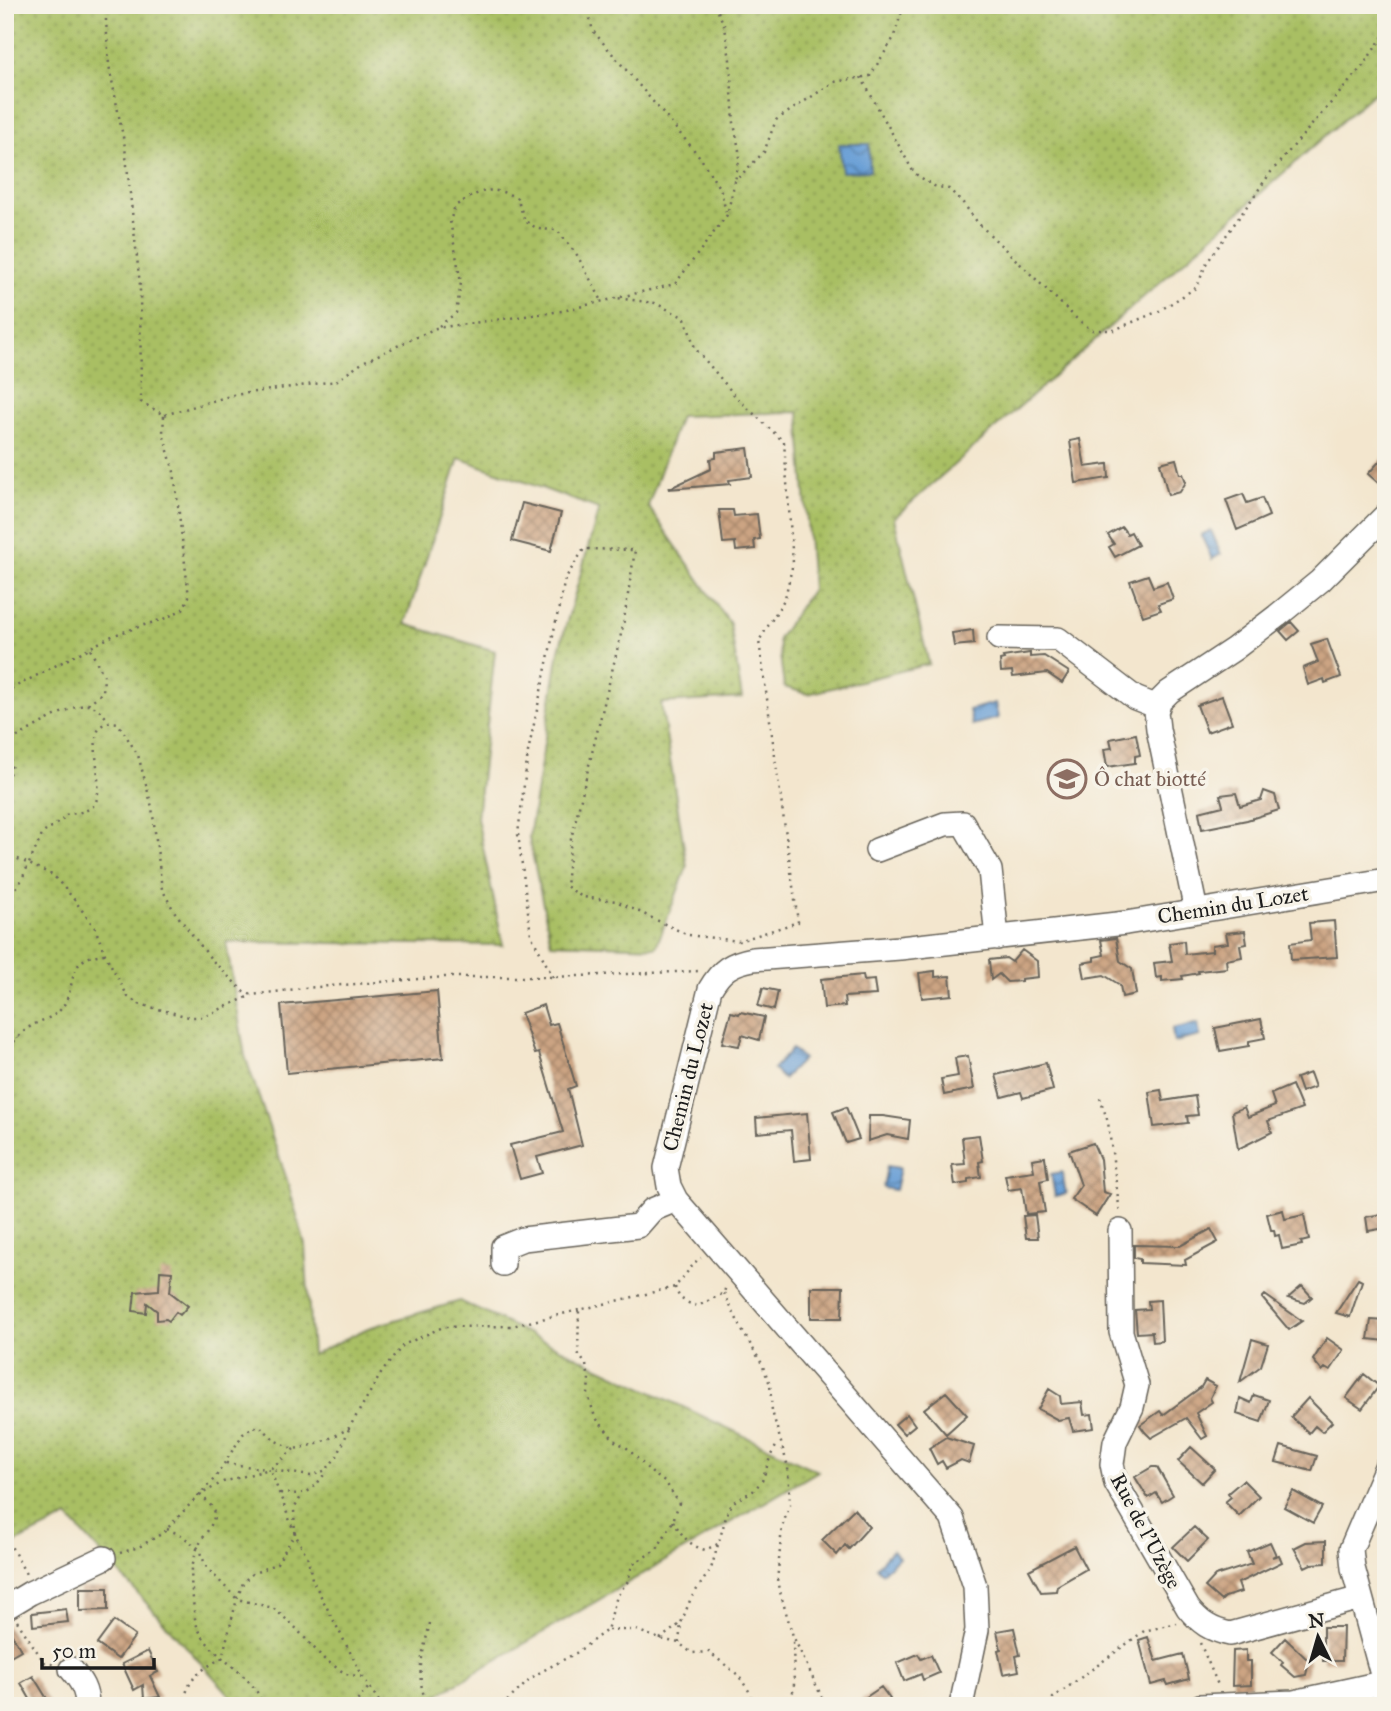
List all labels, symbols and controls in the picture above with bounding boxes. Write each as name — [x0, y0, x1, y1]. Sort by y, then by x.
school or university icon: Ô chat biotté — [1046, 758, 1088, 800]
place label: Ô chat biotté — [1094, 766, 1206, 792]
street label: Chemin du Lozet — [1156, 880, 1311, 930]
street label: Chemin du Lozet — [657, 999, 719, 1154]
street label: Rue de l'Uzège — [1105, 1469, 1187, 1593]
north arrow — [1282, 1602, 1352, 1672]
text: N — [1308, 1608, 1326, 1633]
scale bar — [42, 1627, 154, 1671]
text: 50 m — [52, 1638, 97, 1664]

